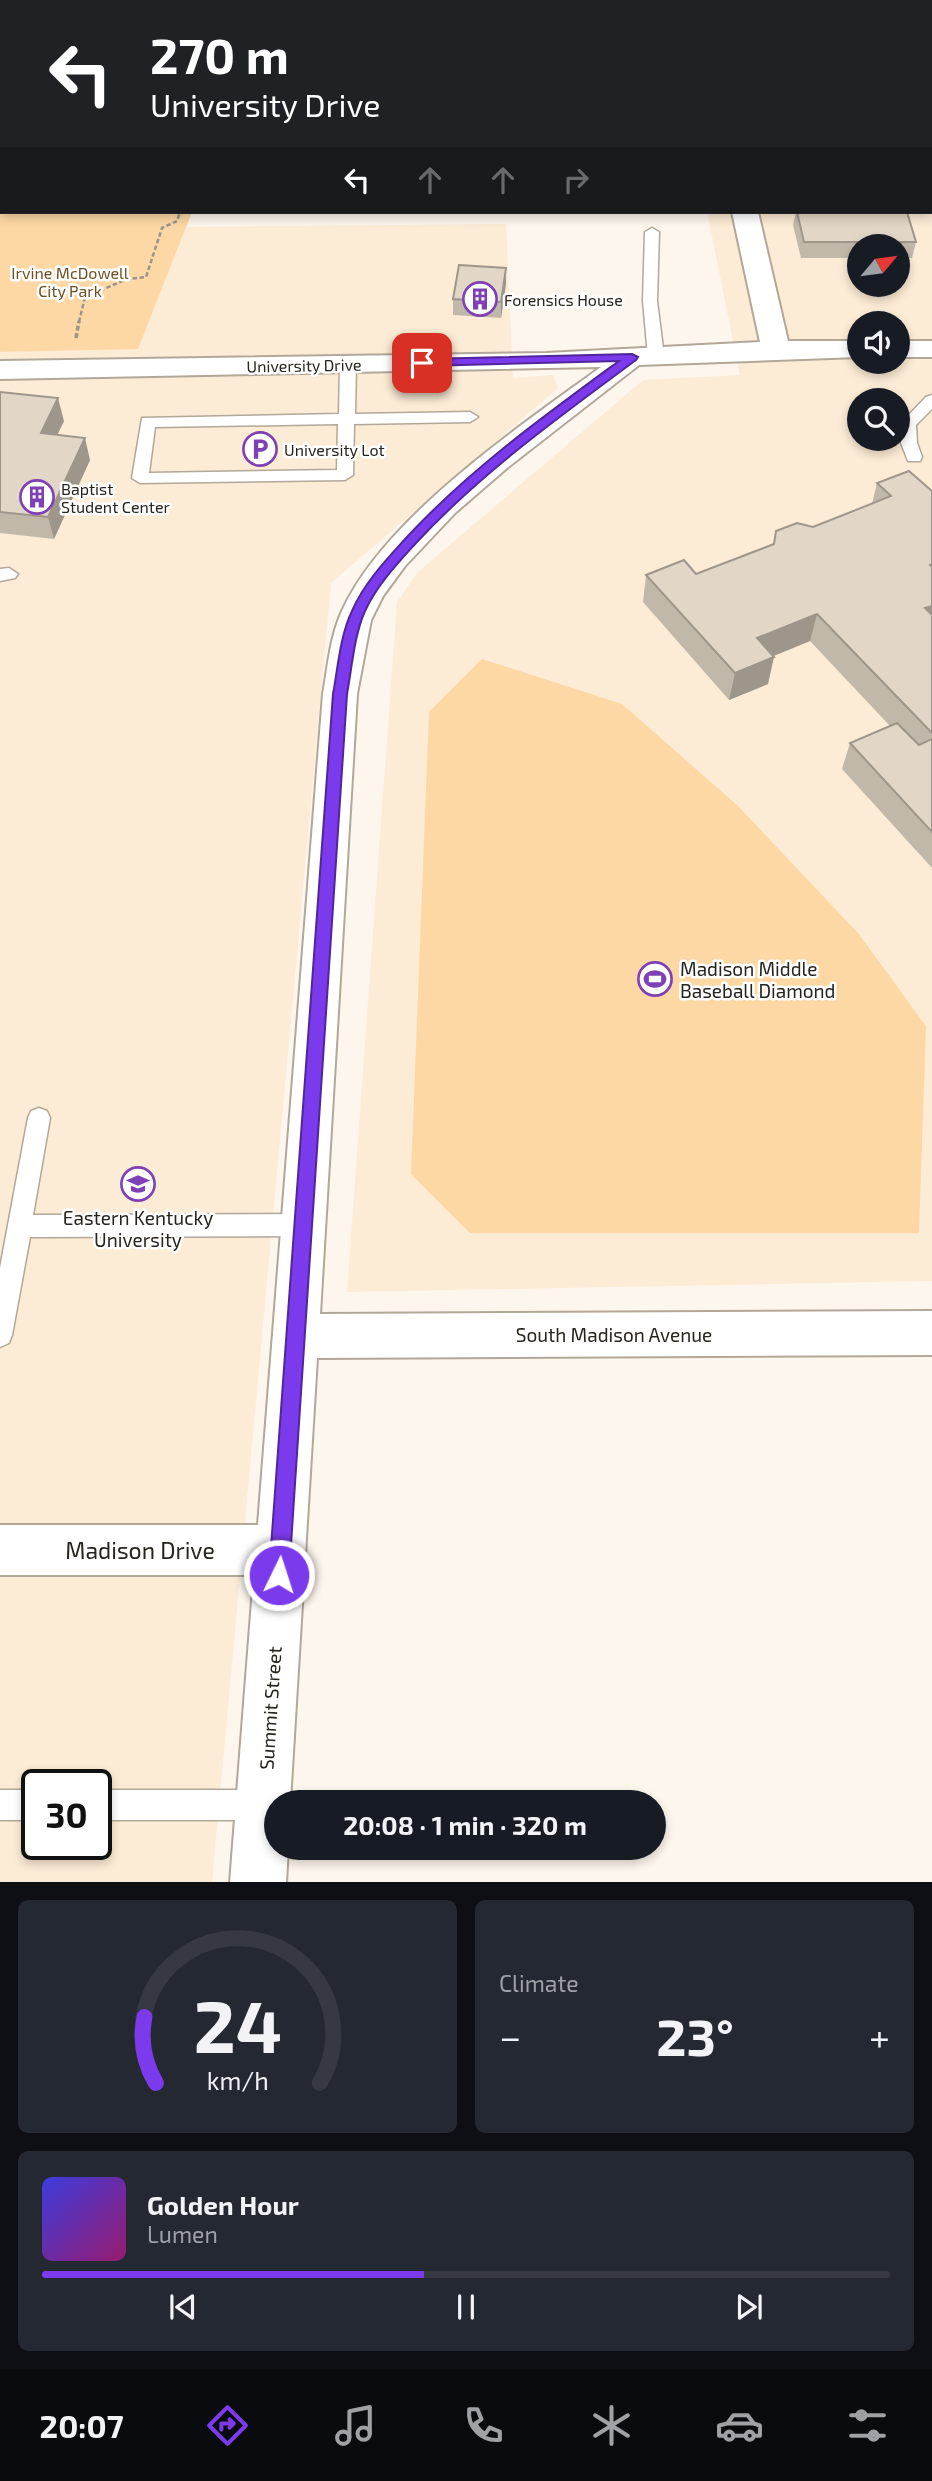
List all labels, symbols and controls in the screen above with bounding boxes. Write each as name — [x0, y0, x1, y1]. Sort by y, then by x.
text: 270 m — [150, 25, 289, 84]
icon: left — [35, 28, 126, 119]
text: University Drive — [150, 85, 380, 123]
icon: left — [338, 161, 376, 199]
icon: ahead — [411, 161, 449, 199]
icon: ahead — [484, 161, 522, 199]
icon: right — [557, 161, 595, 199]
north arrow — [847, 234, 910, 298]
map controls — [847, 234, 910, 451]
park label: Irvine McDowell City Park — [11, 263, 129, 300]
building icon: Forensics House — [461, 280, 499, 318]
place label: Forensics House — [504, 290, 623, 309]
button: sound — [847, 311, 910, 374]
pin — [392, 333, 452, 393]
icon: arrive — [403, 344, 441, 382]
street label: University Drive — [246, 354, 362, 376]
button: search — [847, 388, 910, 451]
parking icon: University Lot — [241, 430, 279, 468]
place label: University Lot — [284, 440, 385, 459]
building icon: Baptist Student Center — [18, 478, 56, 516]
place label: Baptist Student Center — [61, 479, 171, 516]
place label: Madison Middle Baseball Diamond — [680, 957, 836, 1002]
sports icon: Madison Middle Baseball Diamond — [636, 960, 674, 998]
school or university icon: Eastern Kentucky University — [119, 1165, 157, 1203]
place label: Eastern Kentucky University — [63, 1206, 213, 1251]
street label: South Madison Avenue — [516, 1323, 712, 1346]
street label: Madison Drive — [65, 1536, 215, 1564]
position arrow — [242, 1538, 316, 1612]
street label: Summit Street — [254, 1645, 286, 1771]
speed limit sign: 30 — [21, 1769, 112, 1860]
text: 20:08 · 1 min · 320 m — [343, 1809, 587, 1840]
text: Climate — [499, 1969, 579, 1997]
text: 24 — [193, 1980, 282, 2068]
text: 23° — [656, 2004, 734, 2066]
text: − — [499, 2013, 521, 2059]
text: + — [869, 2013, 890, 2059]
text: km/h — [206, 2064, 269, 2094]
text: Golden Hour — [147, 2189, 299, 2220]
text: Lumen — [147, 2220, 218, 2248]
icon: previous — [164, 2288, 202, 2326]
icon: pause — [447, 2288, 485, 2326]
icon: next — [730, 2288, 768, 2326]
icon: directions — [203, 2401, 252, 2450]
icon: music — [331, 2401, 380, 2450]
icon: phone — [459, 2401, 508, 2450]
icon: climate — [587, 2401, 636, 2450]
icon: car — [715, 2401, 764, 2450]
icon: filters — [843, 2401, 892, 2450]
text: 20:07 — [40, 2406, 124, 2444]

